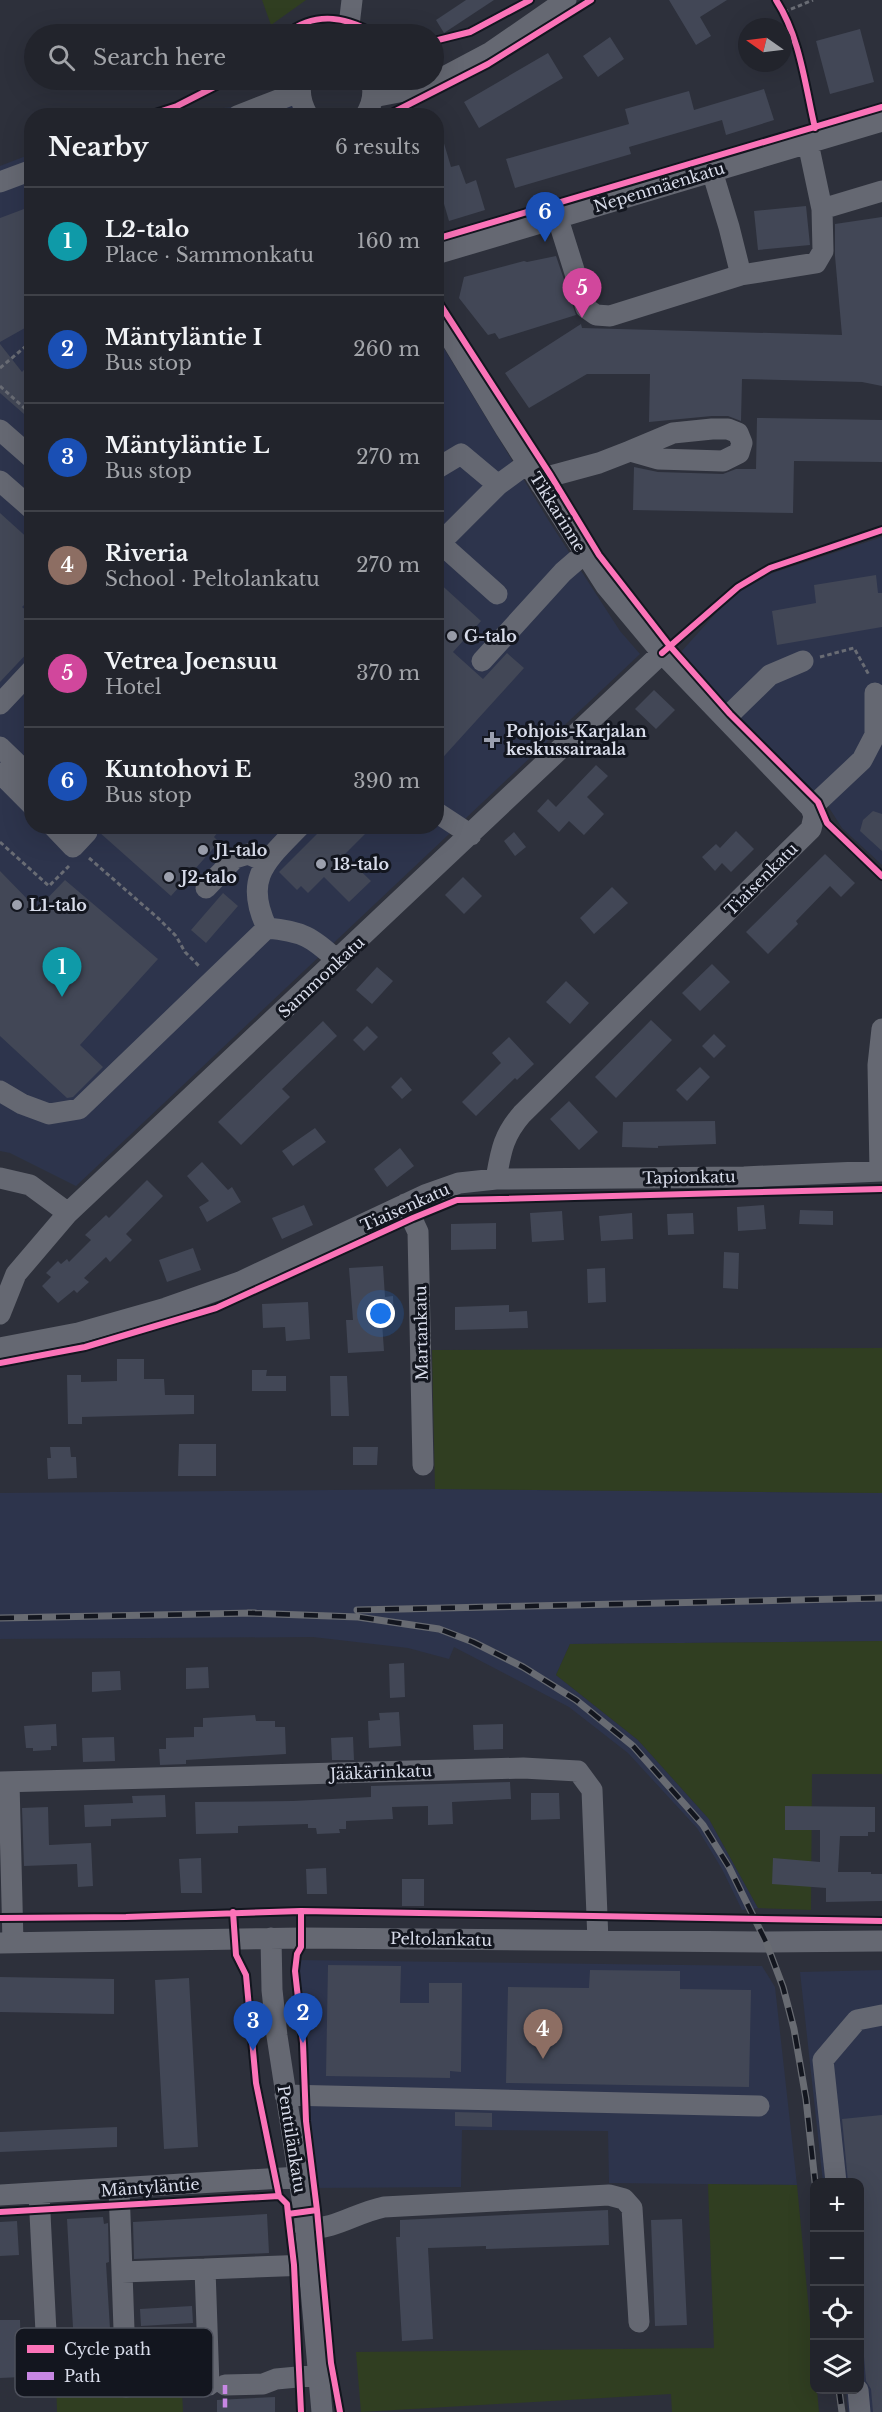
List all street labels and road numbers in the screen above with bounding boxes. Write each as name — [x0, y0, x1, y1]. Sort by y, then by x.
street label: Nepenmäenkatu — [591, 157, 727, 216]
street label: Tikkarinne — [525, 468, 591, 556]
street label: Tiaisenkatu — [720, 838, 802, 920]
street label: Sammonkatu — [274, 932, 368, 1022]
street label: Tapionkatu — [642, 1166, 736, 1188]
street label: Tiaisenkatu — [358, 1178, 453, 1235]
street label: Martankatu — [410, 1285, 432, 1381]
street label: Jääkärinkatu — [328, 1760, 433, 1784]
street label: Peltolankatu — [390, 1928, 492, 1950]
street label: Penttilänkatu — [274, 2084, 310, 2195]
street label: Mäntyläntie — [100, 2174, 200, 2200]

